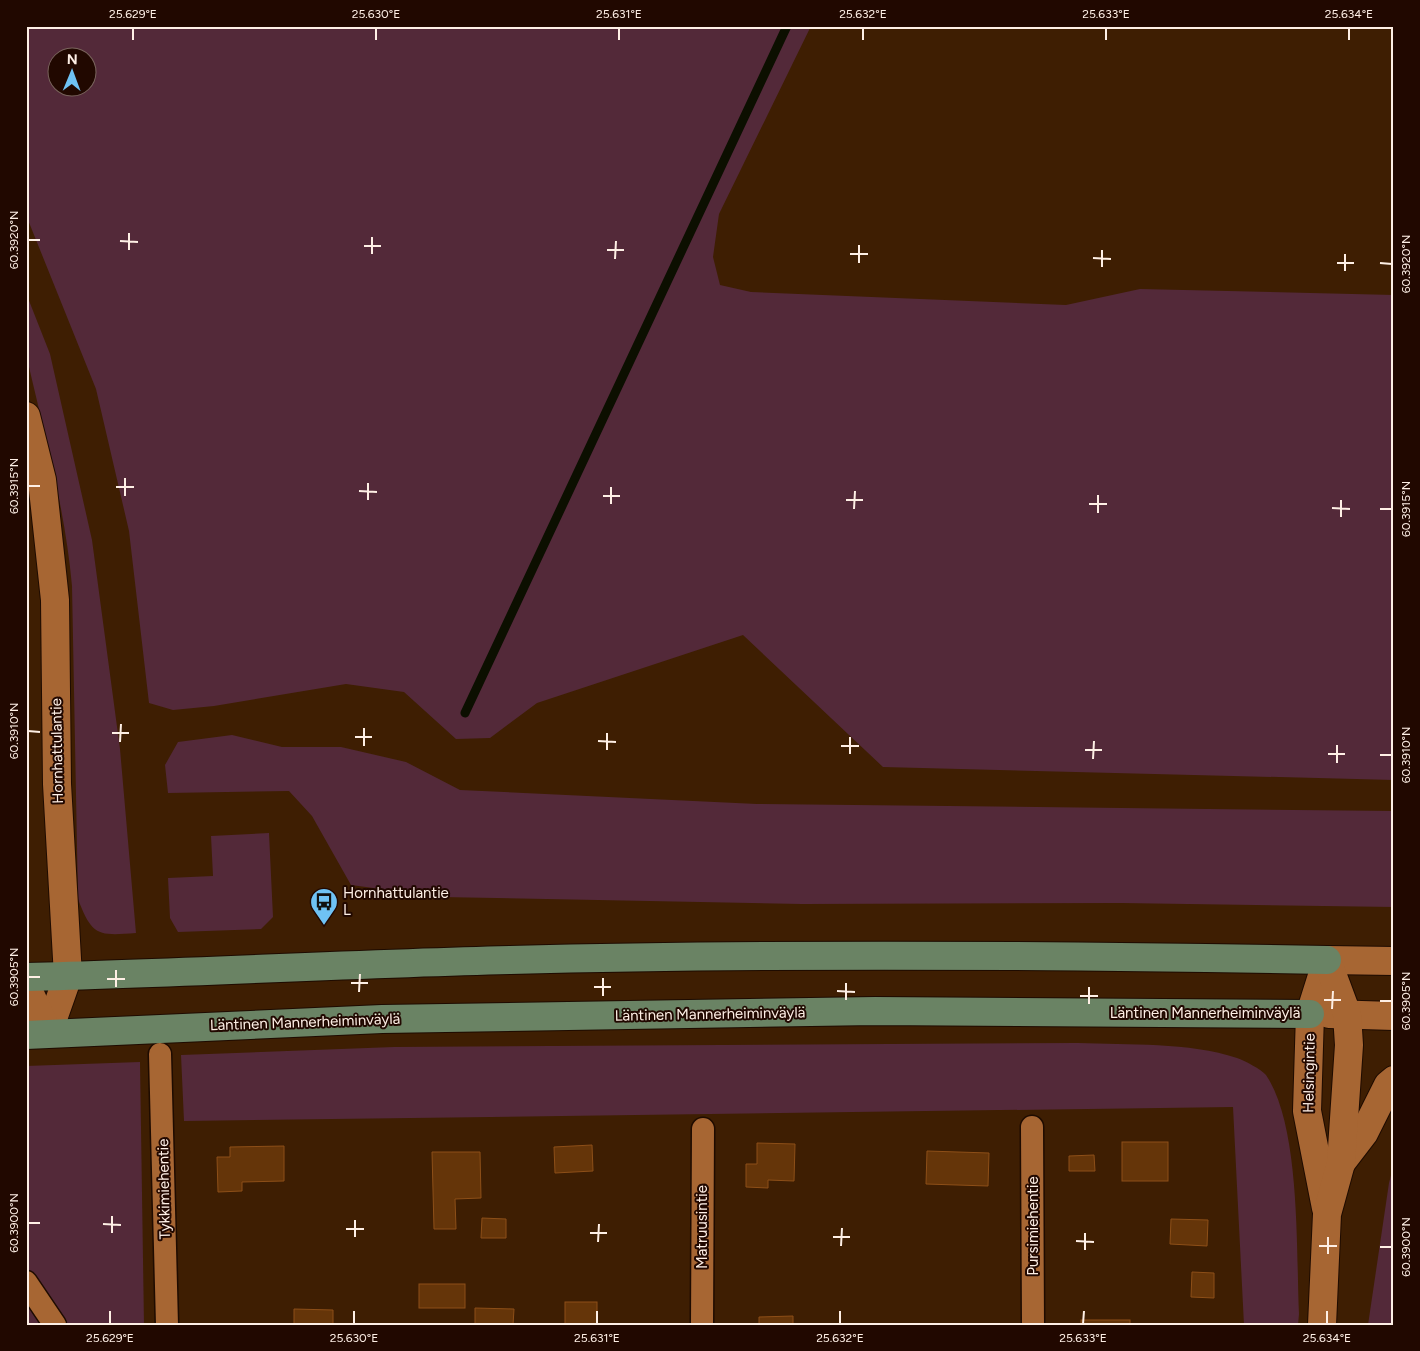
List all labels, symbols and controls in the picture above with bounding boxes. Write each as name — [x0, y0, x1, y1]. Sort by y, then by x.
text: 25.629°E — [109, 7, 157, 21]
text: 25.630°E — [352, 7, 400, 21]
text: 25.631°E — [596, 7, 642, 21]
text: 25.632°E — [839, 7, 887, 21]
text: 25.633°E — [1082, 7, 1130, 21]
text: 25.634°E — [1325, 7, 1373, 21]
north arrow — [48, 48, 98, 98]
text: N — [67, 51, 78, 68]
text: 60.3920°N — [7, 211, 21, 269]
text: 60.3920°N — [1399, 235, 1413, 293]
text: 60.3915°N — [7, 458, 21, 514]
text: 60.3915°N — [1399, 481, 1413, 537]
street label: Hornhattulantie — [47, 698, 67, 804]
text: 60.3910°N — [7, 703, 21, 759]
text: 60.3910°N — [1399, 727, 1413, 783]
place label: Hornhattulantie L — [343, 884, 449, 919]
bus stop icon: Hornhattulantie L — [309, 887, 339, 926]
text: 60.3905°N — [7, 948, 21, 1006]
text: 60.3905°N — [1399, 972, 1413, 1030]
street label: Läntinen Mannerheiminväylä — [615, 1003, 805, 1025]
street label: Läntinen Mannerheiminväylä — [1110, 1004, 1300, 1022]
street label: Läntinen Mannerheiminväylä — [209, 1010, 401, 1034]
street label: Helsingintie — [1299, 1033, 1319, 1113]
street label: Tykkimiehentie — [154, 1138, 174, 1240]
street label: Pursimiehentie — [1024, 1176, 1042, 1276]
street label: Matruusintie — [693, 1185, 711, 1269]
text: 60.3900°N — [7, 1193, 21, 1253]
text: 60.3900°N — [1399, 1217, 1413, 1277]
text: 25.629°E — [86, 1331, 134, 1345]
text: 25.630°E — [330, 1331, 378, 1345]
text: 25.631°E — [574, 1331, 620, 1345]
text: 25.632°E — [816, 1331, 864, 1345]
text: 25.633°E — [1059, 1331, 1107, 1345]
text: 25.634°E — [1303, 1331, 1351, 1345]

